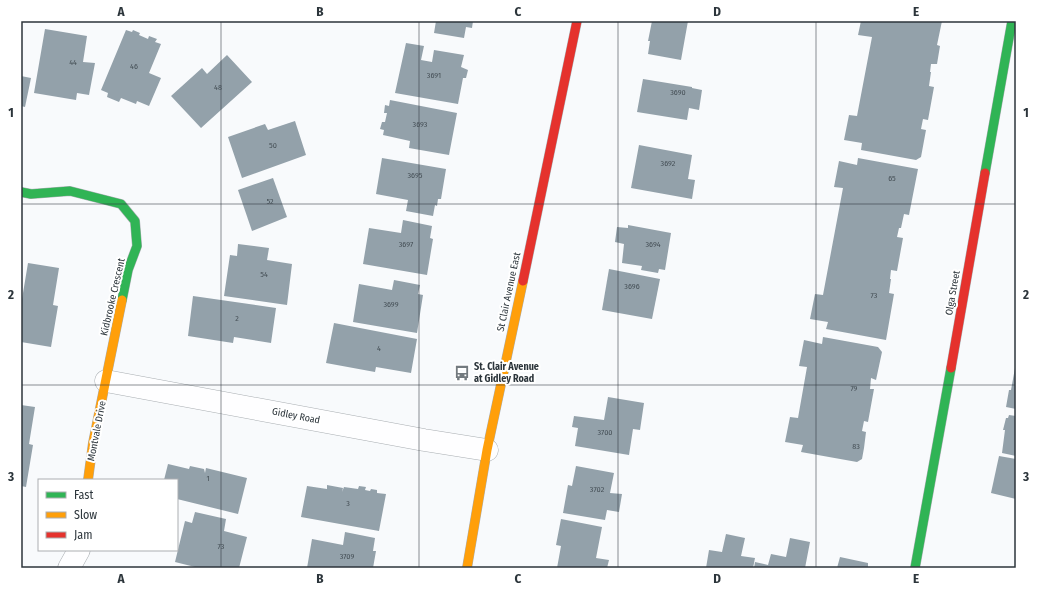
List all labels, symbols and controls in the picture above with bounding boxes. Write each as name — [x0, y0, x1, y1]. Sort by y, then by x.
text: A — [116, 4, 125, 19]
text: B — [316, 4, 324, 19]
text: C — [515, 4, 522, 19]
text: D — [713, 4, 721, 19]
text: E — [913, 4, 919, 19]
house number: 44 — [69, 58, 77, 67]
house number: 46 — [130, 62, 138, 71]
house number: 3691 — [427, 71, 441, 80]
house number: 48 — [214, 83, 222, 92]
house number: 3690 — [670, 88, 686, 97]
text: 1 — [8, 105, 14, 120]
text: 1 — [1023, 105, 1029, 120]
house number: 3693 — [413, 120, 428, 129]
house number: 50 — [269, 141, 277, 150]
house number: 3692 — [661, 159, 676, 168]
house number: 3695 — [407, 171, 423, 180]
house number: 65 — [888, 174, 896, 183]
house number: 52 — [266, 197, 274, 206]
house number: 3697 — [399, 240, 414, 249]
house number: 3694 — [645, 240, 661, 249]
street label: St Clair Avenue East — [495, 251, 523, 333]
street label: Kidbrooke Crescent — [98, 256, 128, 337]
street label: Olga Street — [943, 269, 963, 316]
house number: 54 — [260, 270, 268, 279]
house number: 3696 — [624, 282, 640, 291]
text: 2 — [7, 287, 14, 302]
text: 2 — [1022, 287, 1029, 302]
house number: 73 — [871, 291, 878, 300]
house number: 3699 — [383, 300, 399, 309]
house number: 2 — [235, 314, 239, 323]
house number: 4 — [377, 344, 381, 353]
place label: St. Clair Avenue at Gidley Road — [474, 361, 539, 385]
bus stop icon: St. Clair Avenue at Gidley Road — [453, 364, 471, 382]
house number: 79 — [850, 384, 858, 393]
street label: Montvale Drive — [85, 400, 109, 462]
street label: Gidley Road — [271, 405, 321, 427]
house number: 3700 — [597, 428, 613, 437]
house number: 83 — [852, 442, 860, 451]
text: 3 — [7, 469, 14, 484]
text: 3 — [1022, 469, 1029, 484]
house number: 1 — [206, 474, 210, 483]
legend — [38, 479, 178, 551]
house number: 3702 — [590, 485, 605, 494]
text: Fast — [74, 488, 93, 502]
house number: 3 — [346, 499, 350, 508]
text: Slow — [74, 508, 97, 522]
text: Jam — [74, 528, 92, 542]
house number: 73 — [218, 542, 225, 551]
house number: 3709 — [340, 552, 354, 561]
text: A — [116, 571, 125, 586]
text: B — [316, 571, 324, 586]
text: C — [515, 571, 522, 586]
text: D — [713, 571, 721, 586]
text: E — [913, 571, 919, 586]

